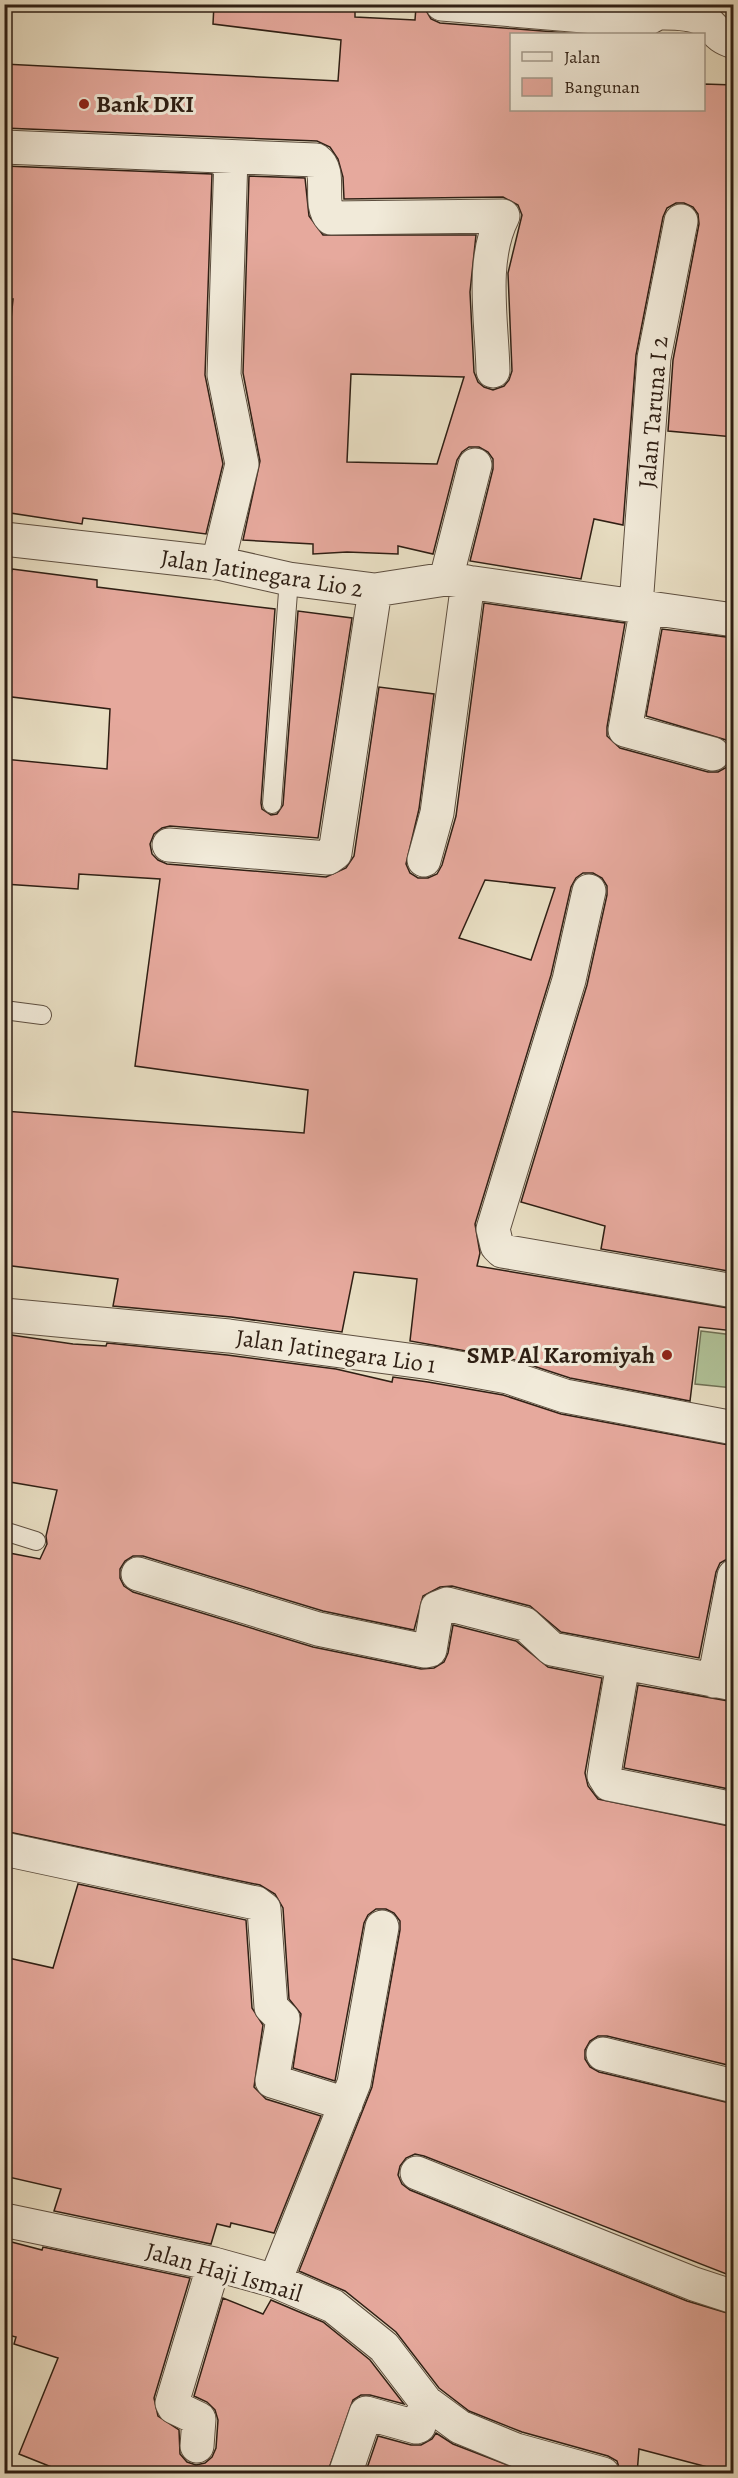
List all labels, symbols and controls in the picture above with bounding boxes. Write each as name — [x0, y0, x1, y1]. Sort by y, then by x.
legend — [510, 33, 705, 111]
text: Jalan — [564, 45, 601, 69]
text: Bangunan — [564, 75, 640, 99]
place label: Bank DKI — [96, 88, 194, 120]
marker: Bank DKI — [77, 97, 91, 111]
street label: Jalan Taruna I 2 — [630, 335, 676, 489]
street label: Jalan Jatinegara Lio 2 — [158, 541, 366, 605]
street label: Jalan Jatinegara Lio 1 — [234, 1321, 438, 1381]
place label: SMP Al Karomiyah — [467, 1339, 655, 1371]
marker: SMP Al Karomiyah — [660, 1348, 674, 1362]
street label: Jalan Haji Ismail — [142, 2234, 306, 2310]

